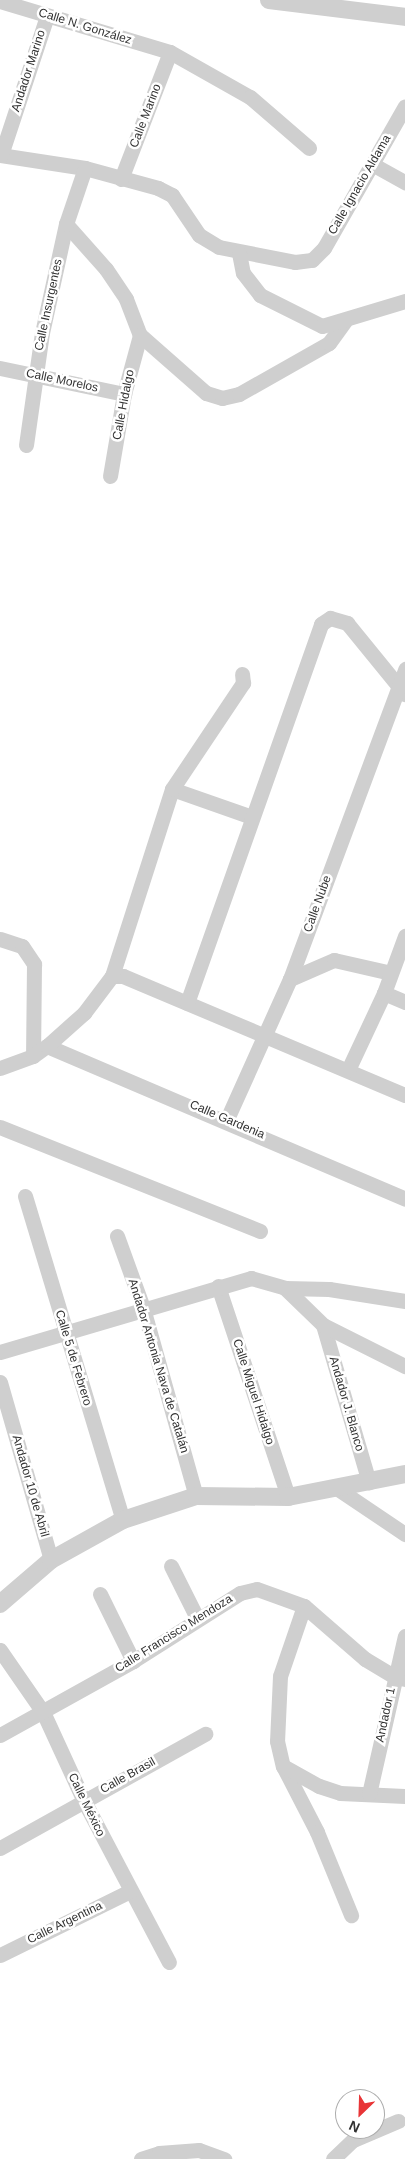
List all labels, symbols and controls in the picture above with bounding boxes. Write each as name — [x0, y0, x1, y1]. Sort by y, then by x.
street label: Calle N. González — [37, 6, 133, 48]
street label: Andador Marino — [9, 28, 49, 114]
street label: Calle Marino — [127, 82, 165, 150]
street label: Calle Ignacio Aldama — [325, 132, 395, 238]
street label: Calle Insurgentes — [32, 258, 66, 352]
street label: Calle Morelos — [25, 366, 99, 396]
street label: Calle Hidalgo — [110, 369, 138, 441]
street label: Calle Nube — [301, 874, 335, 934]
street label: Calle Gardenia — [187, 1098, 267, 1142]
street label: Andador Antonia Nava de Catalán — [124, 1277, 192, 1455]
street label: Calle 5 de Febrero — [52, 1308, 94, 1408]
street label: Calle Miguel Hidalgo — [229, 1337, 277, 1447]
street label: Andador J. Blanco — [326, 1355, 366, 1453]
street label: Andador 10 de Abril — [8, 1433, 52, 1539]
street label: Calle Francisco Mendoza — [113, 1592, 235, 1676]
street label: Andador 1 — [373, 1686, 399, 1744]
street label: Calle Brasil — [98, 1755, 158, 1797]
street label: Calle México — [64, 1771, 108, 1839]
street label: Calle Argentina — [25, 1899, 105, 1947]
north arrow — [335, 2089, 385, 2139]
text: N — [346, 2117, 362, 2136]

